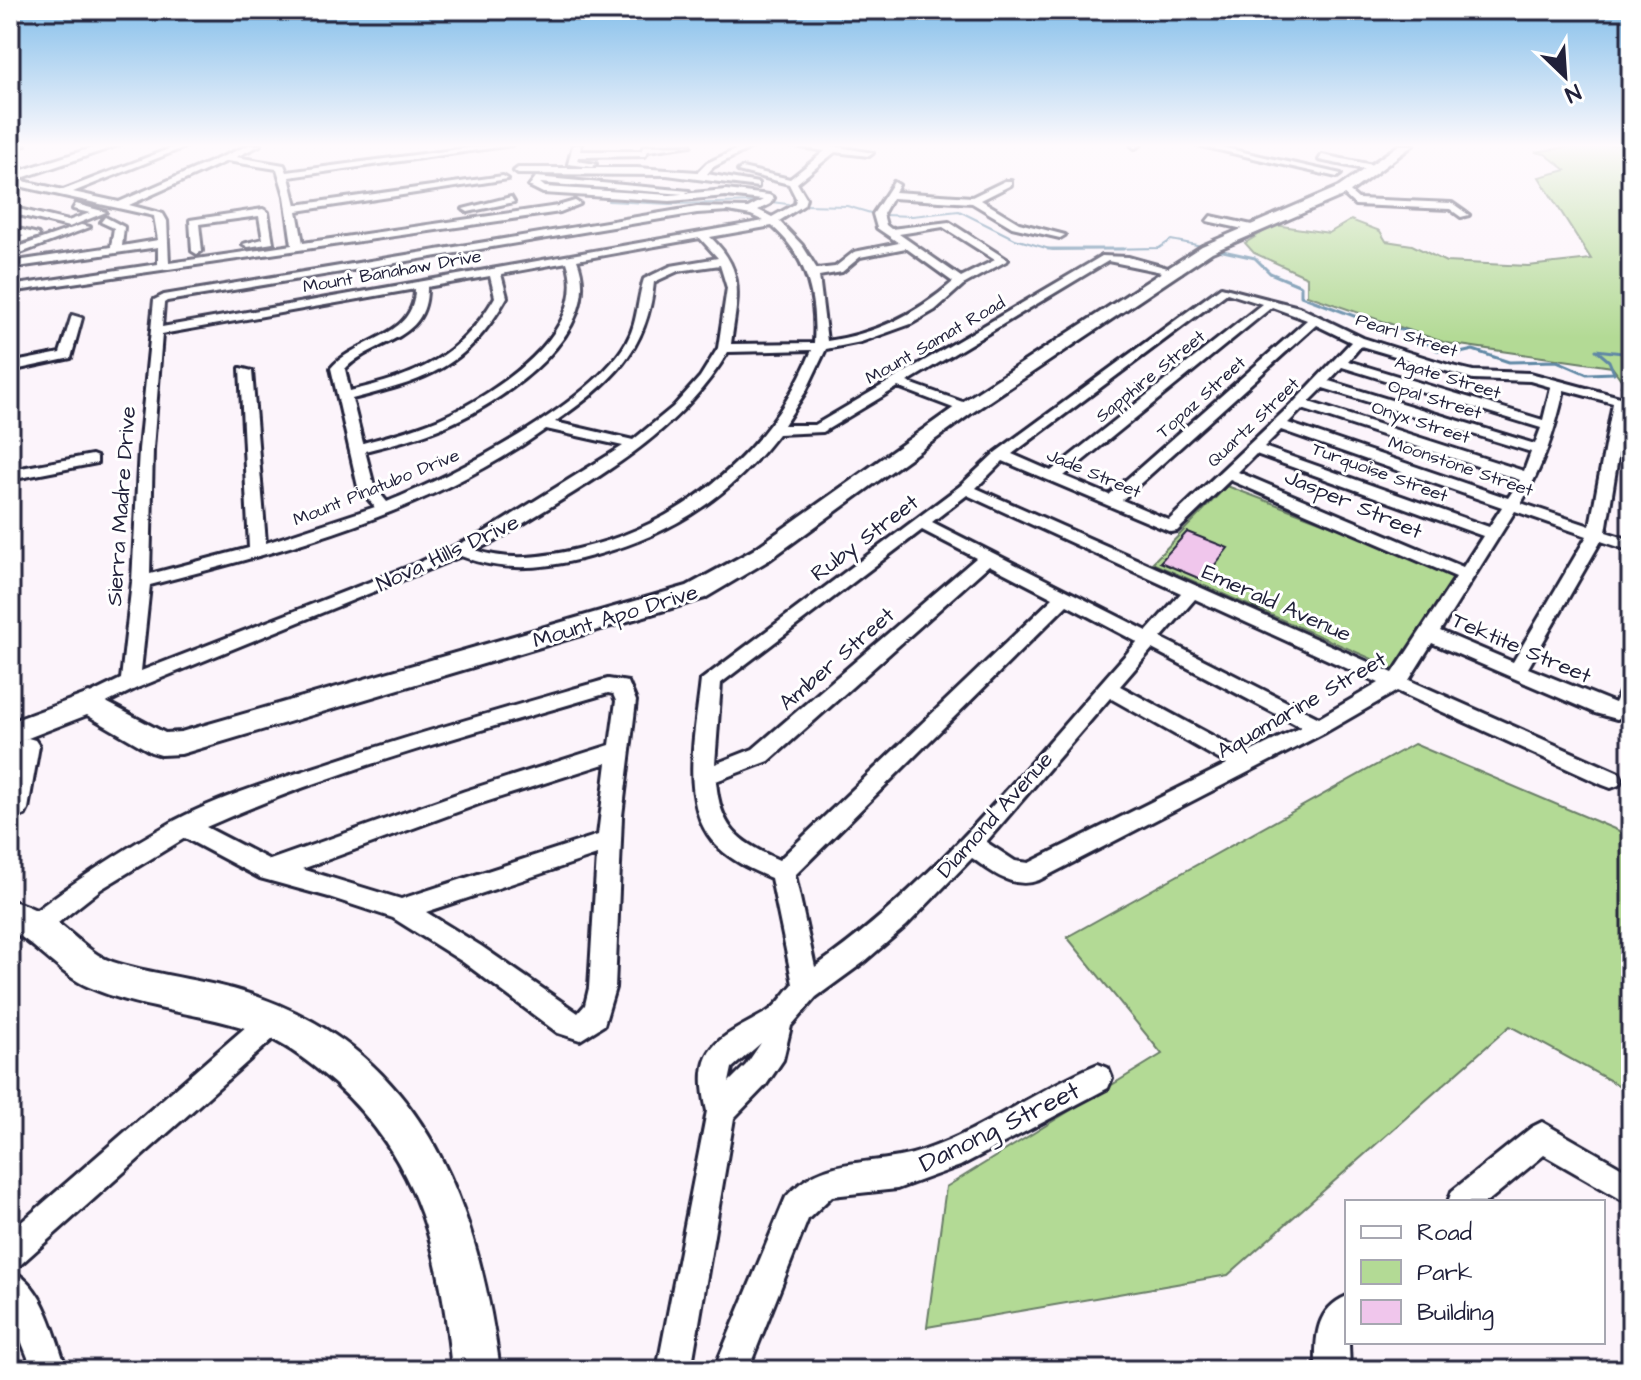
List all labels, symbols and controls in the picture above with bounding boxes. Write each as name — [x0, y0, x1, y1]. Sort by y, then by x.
north arrow — [1525, 36, 1605, 116]
text: N — [1560, 76, 1586, 110]
street label: Mount Banahaw Drive — [301, 243, 484, 300]
street label: Mount Samat Road — [861, 290, 1010, 391]
street label: Pearl Street — [1353, 307, 1462, 364]
street label: Sapphire Street — [1090, 324, 1211, 429]
street label: Agate Street — [1391, 349, 1505, 407]
street label: Topaz Street — [1151, 350, 1252, 444]
street label: Quartz Street — [1202, 371, 1306, 473]
street label: Opal Street — [1385, 373, 1485, 426]
street label: Onyx Street — [1368, 395, 1474, 451]
street label: Sierra Madre Drive — [99, 405, 144, 607]
street label: Moonstone Street — [1385, 430, 1537, 503]
street label: Turquoise Street — [1308, 436, 1452, 509]
street label: Jade Street — [1043, 442, 1146, 505]
street label: Mount Pinatubo Drive — [289, 443, 463, 532]
street label: Jasper Street — [1280, 461, 1427, 547]
street label: Ruby Street — [804, 487, 926, 590]
street label: Nova Hills Drive — [371, 507, 524, 600]
street label: Emerald Avenue — [1197, 557, 1356, 650]
street label: Mount Apo Drive — [529, 577, 702, 656]
street label: Amber Street — [772, 600, 902, 718]
street label: Tektite Street — [1447, 605, 1596, 692]
street label: Aquamarine Street — [1211, 644, 1392, 767]
street label: Diamond Avenue — [930, 745, 1061, 885]
street label: Danong Street — [913, 1072, 1087, 1183]
legend — [1345, 1200, 1605, 1344]
text: Road — [1417, 1216, 1472, 1250]
text: Park — [1417, 1256, 1473, 1290]
text: Building — [1417, 1296, 1494, 1331]

